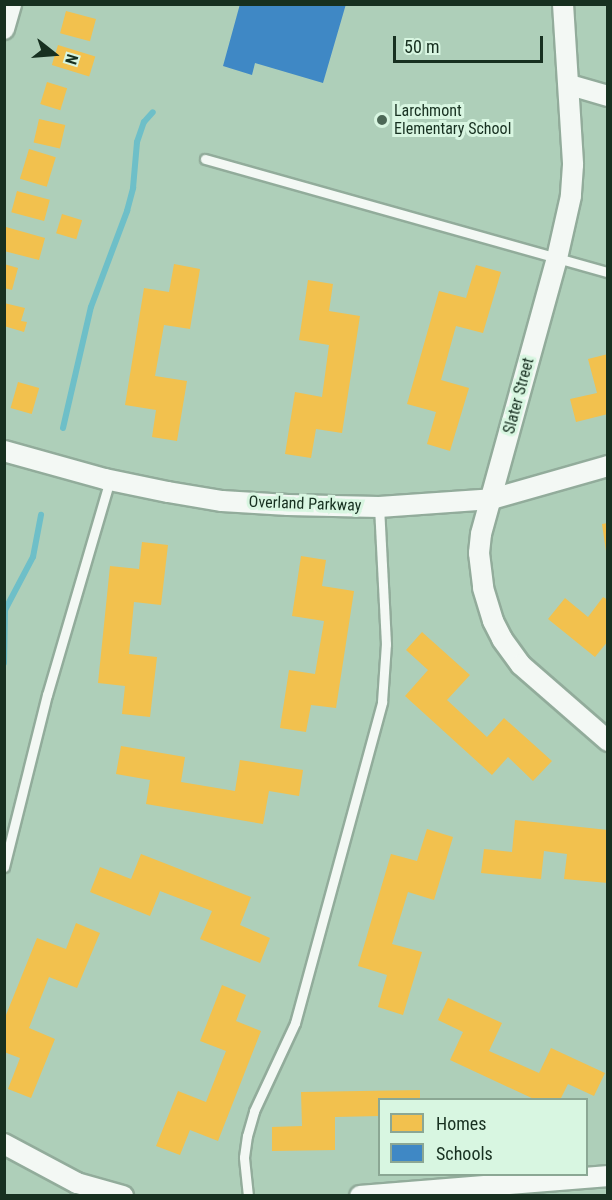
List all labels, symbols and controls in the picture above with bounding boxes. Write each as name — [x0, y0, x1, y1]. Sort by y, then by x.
north arrow — [24, 24, 84, 84]
scale bar — [396, 24, 546, 62]
text: 50 m — [404, 36, 439, 57]
text: N — [61, 52, 82, 67]
place label: Larchmont Elementary School — [394, 101, 511, 139]
marker: Larchmont Elementary School — [375, 113, 389, 127]
street label: Slater Street — [500, 356, 538, 436]
street label: Overland Parkway — [248, 492, 362, 516]
legend — [378, 1098, 588, 1176]
text: Homes — [436, 1113, 486, 1134]
text: Schools — [436, 1143, 493, 1164]

